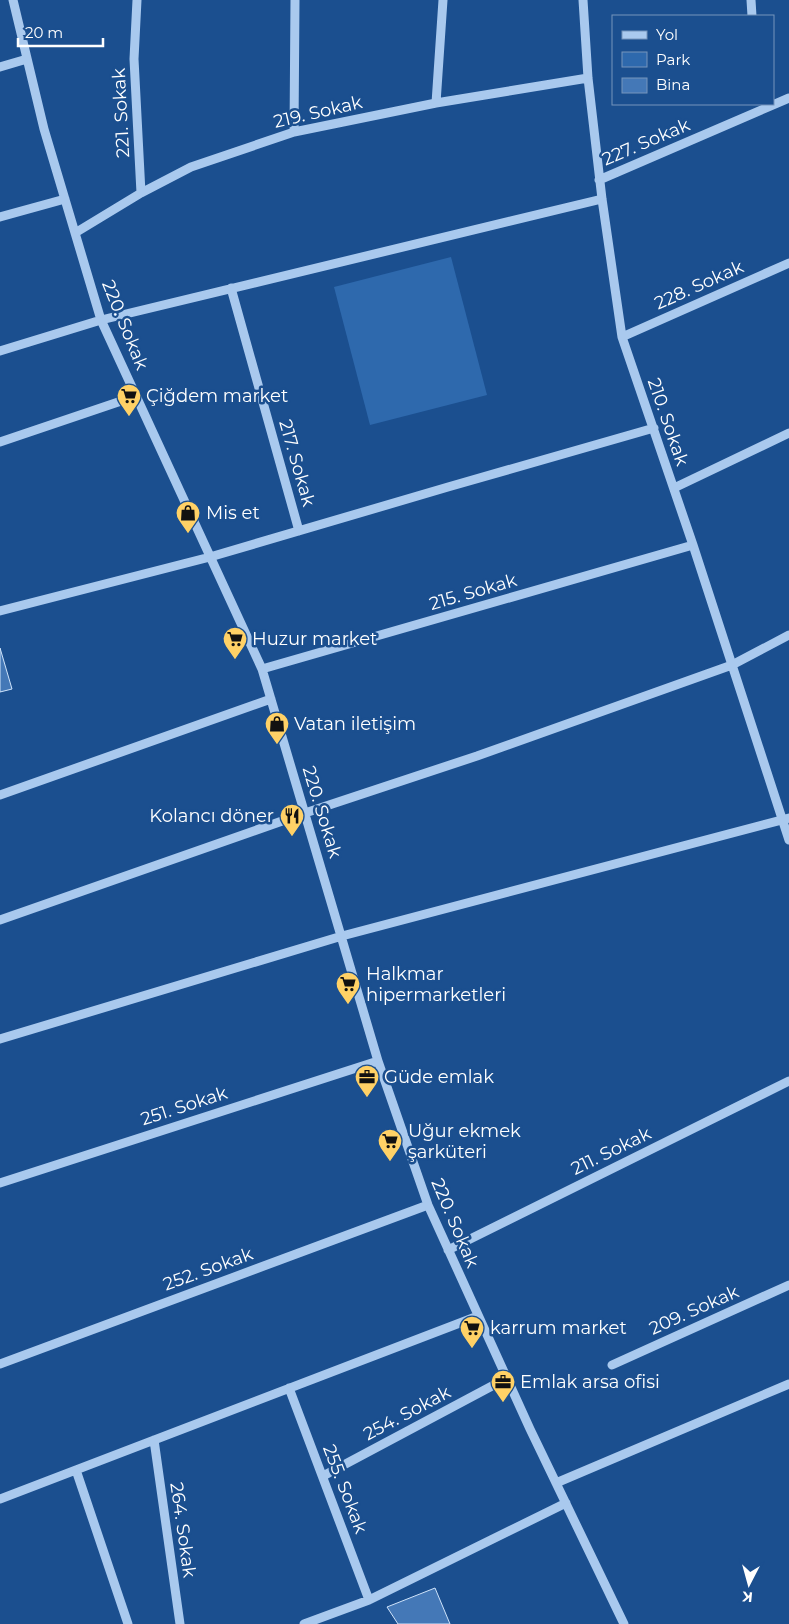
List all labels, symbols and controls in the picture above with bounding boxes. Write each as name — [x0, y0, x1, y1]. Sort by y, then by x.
scale bar — [18, 15, 102, 47]
legend — [612, 15, 774, 105]
text: 20 m — [25, 23, 63, 42]
text: Yol — [656, 25, 678, 44]
text: Park — [656, 50, 690, 69]
street label: 221. Sokak — [108, 67, 134, 158]
text: Bina — [656, 75, 690, 94]
street label: 219. Sokak — [272, 91, 365, 133]
street label: 227. Sokak — [599, 114, 693, 170]
street label: 228. Sokak — [651, 256, 747, 314]
street label: 220. Sokak — [97, 277, 153, 373]
street label: 210. Sokak — [643, 375, 693, 469]
supermarket icon: Çiğdem market — [116, 383, 142, 417]
place label: Çiğdem market — [146, 385, 288, 407]
street label: 217. Sokak — [274, 417, 320, 509]
shop icon: Mis et — [175, 500, 201, 534]
place label: Mis et — [206, 502, 260, 524]
street label: 215. Sokak — [427, 569, 519, 615]
supermarket icon: Huzur market — [222, 626, 248, 660]
place label: Huzur market — [252, 628, 377, 650]
shop icon: Vatan iletişim — [264, 711, 290, 745]
place label: Vatan iletişim — [294, 713, 416, 735]
street label: 220. Sokak — [298, 763, 346, 861]
restaurant icon: Kolancı döner — [279, 803, 305, 837]
place label: Kolancı döner — [149, 805, 274, 827]
place label: Halkmar hipermarketleri — [366, 963, 506, 1006]
supermarket icon: Halkmar hipermarketleri — [335, 971, 361, 1005]
office icon: Güde emlak — [354, 1064, 380, 1098]
place label: Güde emlak — [384, 1066, 494, 1088]
street label: 251. Sokak — [138, 1082, 230, 1130]
place label: Uğur ekmek şarküteri — [408, 1120, 521, 1163]
street label: 211. Sokak — [567, 1122, 655, 1180]
supermarket icon: Uğur ekmek şarküteri — [377, 1128, 403, 1162]
street label: 220. Sokak — [426, 1175, 484, 1271]
street label: 252. Sokak — [160, 1243, 256, 1295]
street label: 209. Sokak — [646, 1280, 742, 1340]
supermarket icon: karrum market — [459, 1315, 485, 1349]
place label: karrum market — [490, 1317, 627, 1339]
office icon: Emlak arsa ofisi — [490, 1369, 516, 1403]
place label: Emlak arsa ofisi — [520, 1371, 660, 1393]
street label: 254. Sokak — [360, 1381, 455, 1445]
street label: 255. Sokak — [318, 1441, 372, 1537]
street label: 264. Sokak — [165, 1481, 201, 1579]
north arrow — [724, 1559, 774, 1609]
text: K — [741, 1587, 754, 1606]

